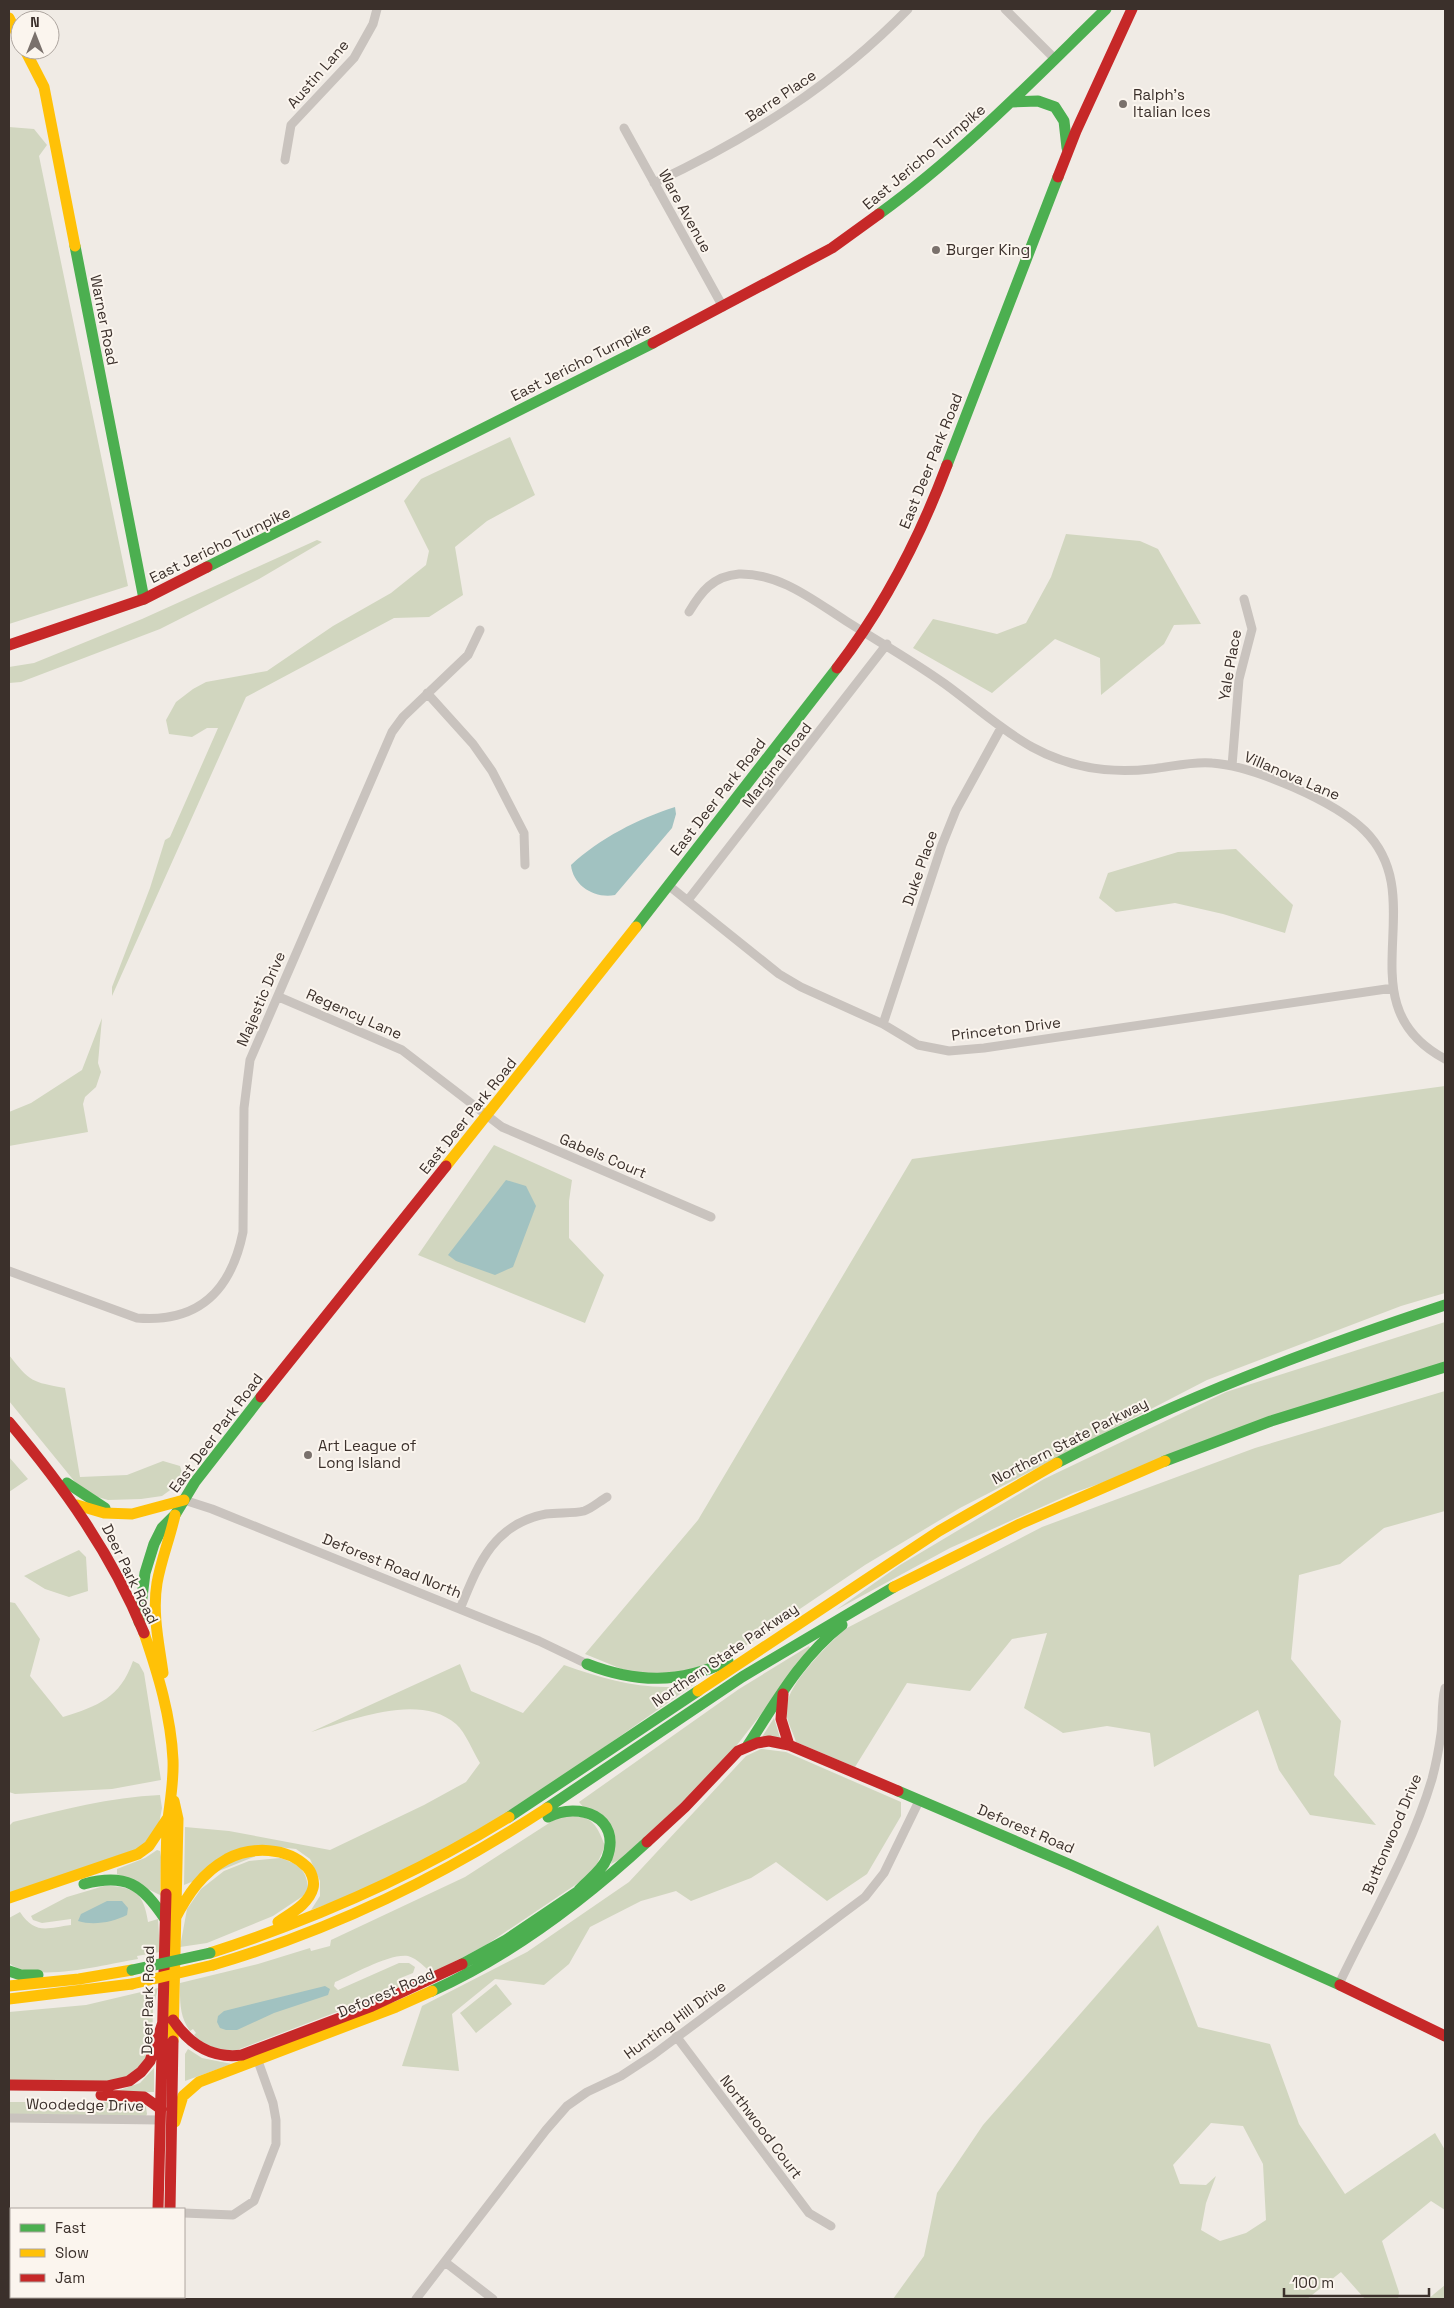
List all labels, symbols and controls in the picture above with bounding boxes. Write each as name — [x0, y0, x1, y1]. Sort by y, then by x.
north arrow — [10, 10, 60, 60]
text: N — [30, 13, 40, 31]
street label: Austin Lane — [283, 35, 353, 112]
street label: Barre Place — [742, 65, 820, 126]
place label: Ralph's Italian Ices — [1133, 85, 1211, 121]
marker: Ralph's Italian Ices — [1117, 98, 1129, 110]
street label: East Jericho Turnpike — [858, 100, 989, 214]
street label: Ware Avenue — [655, 166, 716, 256]
place label: Burger King — [946, 240, 1030, 259]
marker: Burger King — [930, 244, 942, 256]
street label: Warner Road — [86, 273, 123, 367]
street label: East Jericho Turnpike — [508, 318, 654, 405]
street label: East Deer Park Road — [895, 390, 966, 531]
street label: East Jericho Turnpike — [146, 502, 294, 587]
street label: Yale Place — [1214, 628, 1245, 702]
street label: Marginal Road — [738, 718, 816, 811]
street label: East Deer Park Road — [666, 734, 770, 860]
street label: Villanova Lane — [1241, 747, 1343, 804]
street label: Duke Place — [898, 828, 941, 908]
street label: Majestic Drive — [232, 948, 289, 1049]
street label: Regency Lane — [303, 984, 405, 1043]
street label: Princeton Drive — [950, 1012, 1062, 1045]
street label: East Deer Park Road — [415, 1054, 520, 1178]
street label: Gabels Court — [557, 1129, 650, 1183]
street label: East Deer Park Road — [165, 1369, 267, 1496]
street label: Northern State Parkway — [988, 1393, 1151, 1488]
place label: Art League of Long Island — [318, 1436, 417, 1472]
marker: Art League of Long Island — [302, 1449, 314, 1461]
street label: Deer Park Road — [98, 1521, 163, 1627]
street label: Deforest Road North — [320, 1529, 465, 1602]
street label: Northern State Parkway — [648, 1598, 802, 1711]
street label: Buttonwood Drive — [1358, 1771, 1426, 1897]
street label: Deforest Road — [975, 1800, 1078, 1858]
street label: Deer Park Road — [137, 1945, 158, 2055]
street label: Deforest Road — [334, 1964, 437, 2022]
street label: Hunting Hill Drive — [620, 1976, 730, 2063]
street label: Northwood Court — [716, 2071, 807, 2183]
street label: Woodedge Drive — [26, 2094, 144, 2115]
legend — [10, 2208, 185, 2298]
text: Fast — [55, 2218, 86, 2237]
text: Slow — [55, 2243, 89, 2262]
scale bar — [1284, 2266, 1429, 2298]
text: Jam — [55, 2268, 85, 2287]
text: 100 m — [1292, 2273, 1334, 2292]

